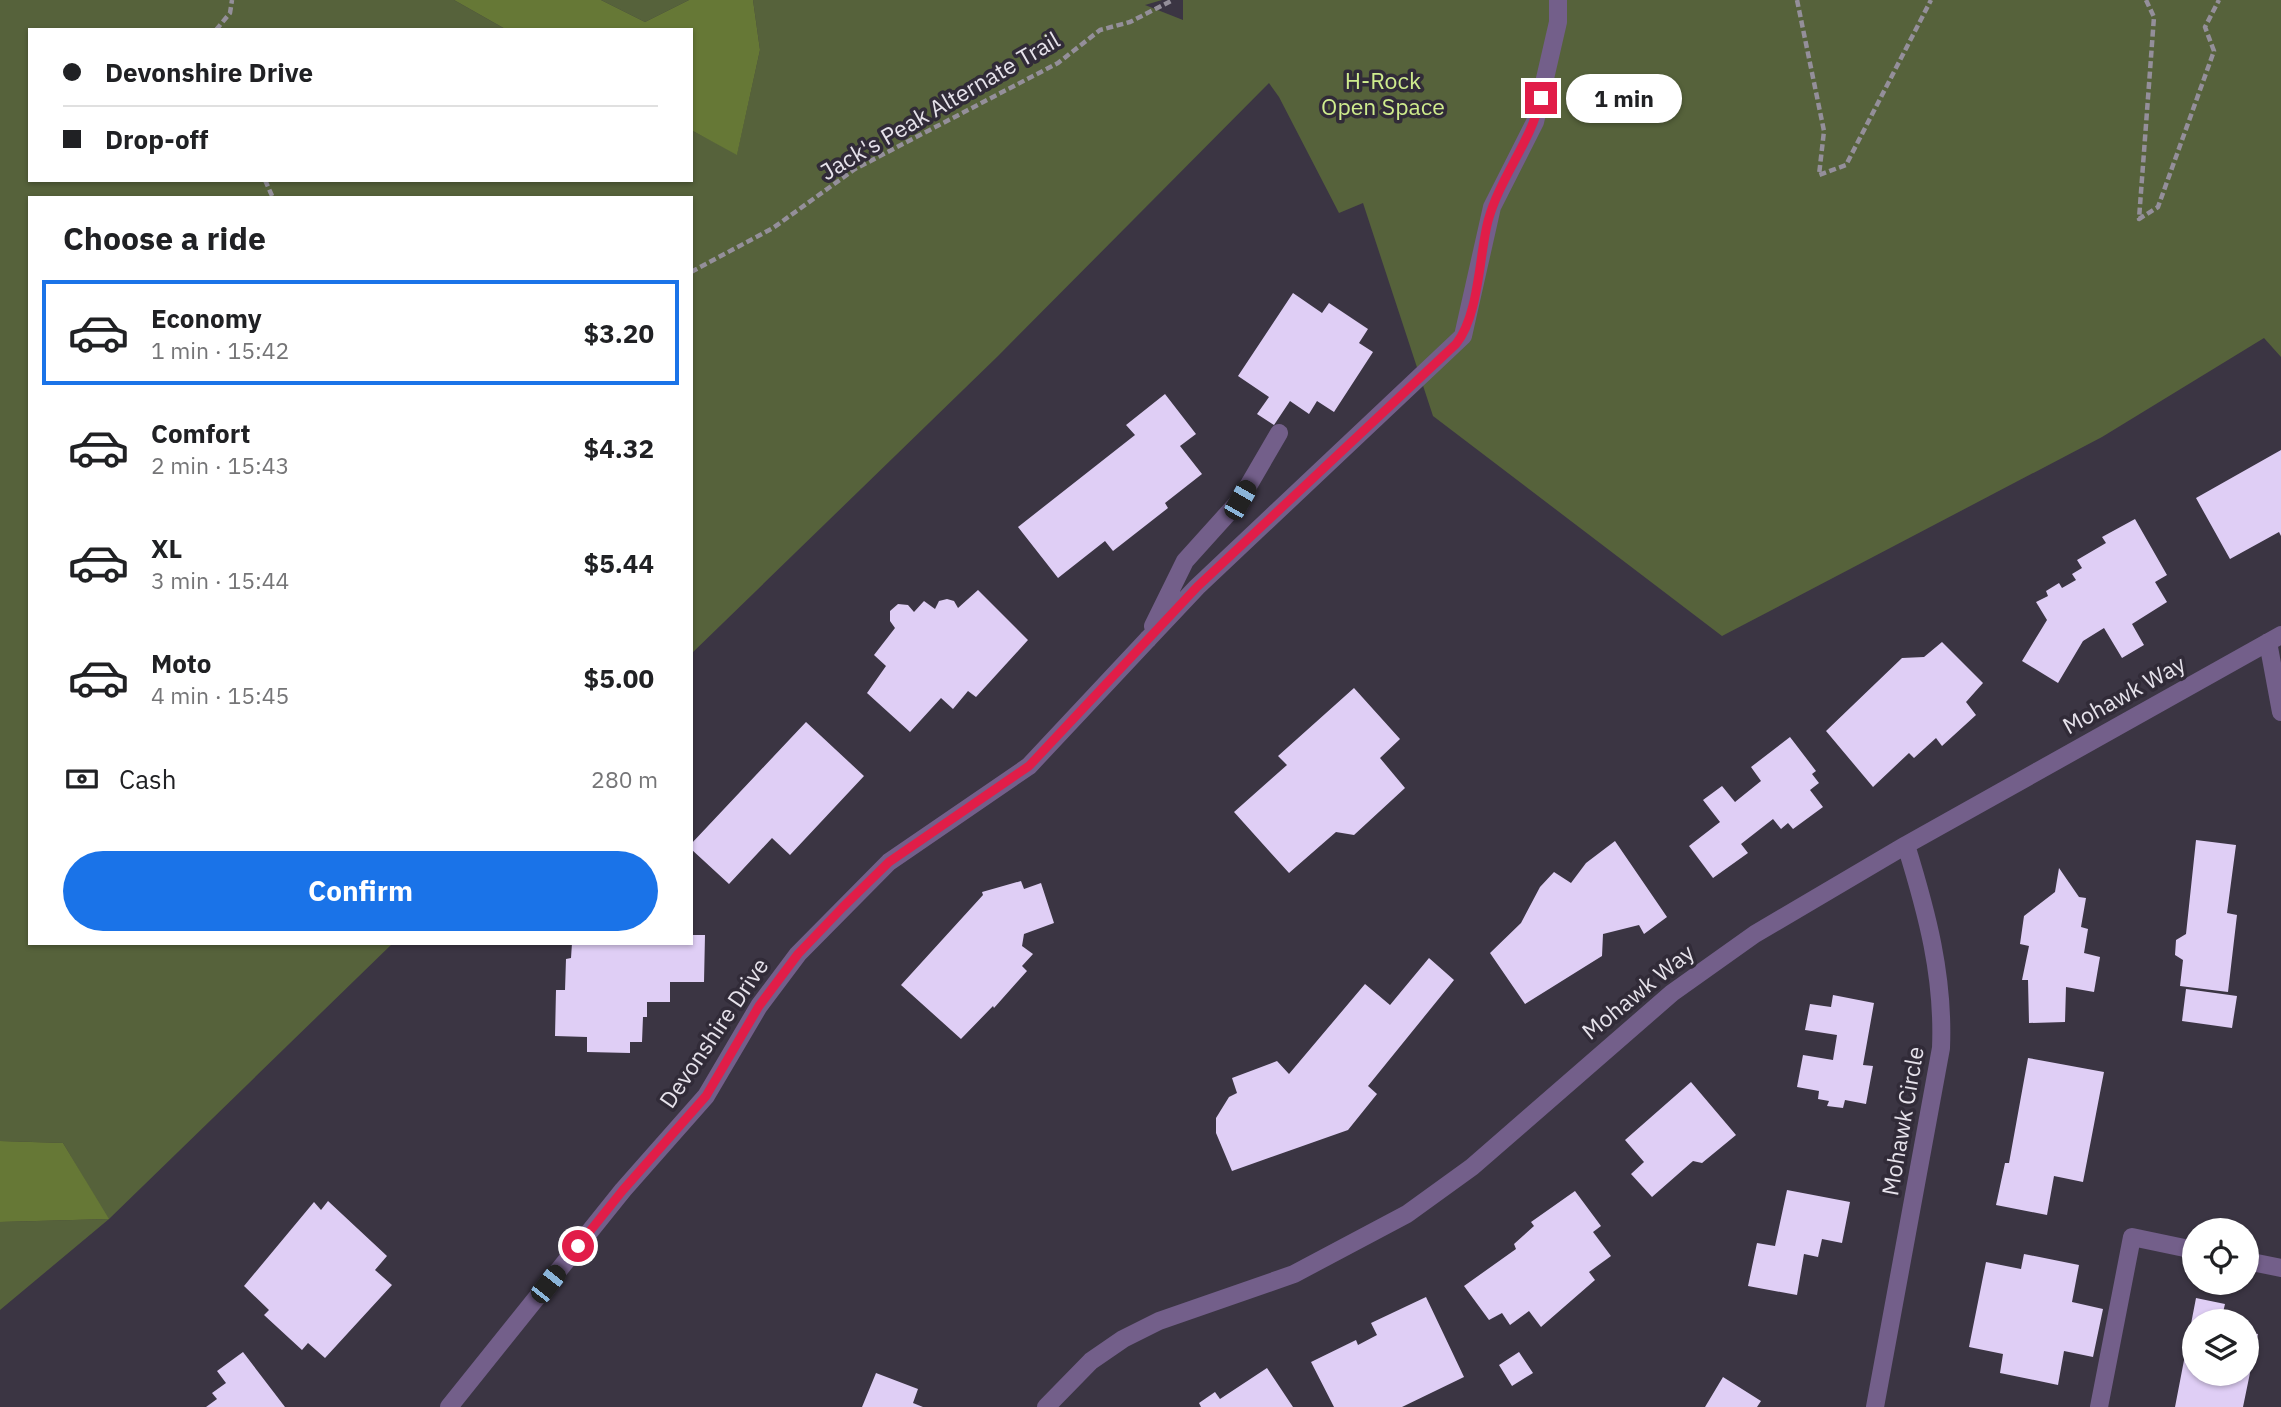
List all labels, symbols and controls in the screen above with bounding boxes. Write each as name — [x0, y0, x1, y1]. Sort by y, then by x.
street label: Jack's Peak Alternate Trail — [814, 24, 1065, 186]
text: Devonshire Drive — [105, 55, 313, 89]
park label: H-Rock Open Space — [1321, 65, 1445, 121]
callout: 1 min — [1566, 74, 1681, 122]
route end — [1525, 82, 1557, 114]
text: 1 min — [1594, 83, 1654, 113]
text: Drop-off — [105, 122, 208, 156]
text: Choose a ride — [63, 217, 266, 259]
icon: car — [67, 301, 130, 364]
text: Economy — [151, 301, 262, 335]
text: $3.20 — [584, 316, 654, 350]
text: 1 min · 15:42 — [151, 335, 289, 365]
icon: car — [67, 416, 130, 479]
text: Comfort — [151, 416, 250, 450]
text: $4.32 — [584, 431, 654, 465]
text: 2 min · 15:43 — [151, 450, 289, 480]
car — [1221, 477, 1260, 523]
icon: car — [67, 531, 130, 594]
text: XL — [151, 531, 182, 565]
text: $5.44 — [584, 546, 654, 580]
text: 3 min · 15:44 — [151, 565, 289, 595]
icon: car — [67, 646, 130, 709]
text: Moto — [151, 646, 211, 680]
street label: Mohawk Way — [2057, 648, 2191, 740]
text: $5.00 — [584, 661, 654, 695]
text: 4 min · 15:45 — [151, 680, 289, 710]
icon: cash — [63, 760, 101, 798]
text: Cash — [119, 762, 176, 796]
text: 280 m — [591, 764, 658, 794]
button: Confirm — [63, 851, 658, 931]
street label: Mohawk Way — [1575, 936, 1700, 1046]
street label: Devonshire Drive — [652, 952, 774, 1113]
street label: Mohawk Circle — [1874, 1044, 1930, 1198]
map controls — [2182, 1218, 2259, 1386]
button: locate — [2182, 1218, 2259, 1295]
route start — [562, 1230, 594, 1262]
car — [527, 1261, 570, 1307]
button: layers — [2182, 1309, 2259, 1386]

